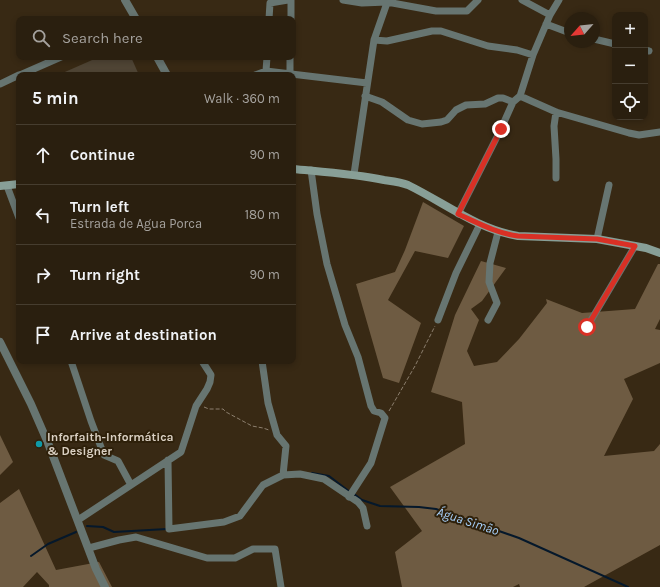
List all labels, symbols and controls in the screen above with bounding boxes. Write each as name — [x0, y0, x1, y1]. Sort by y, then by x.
north arrow — [564, 12, 600, 48]
map controls — [612, 12, 648, 120]
button: + — [612, 12, 648, 48]
search box — [16, 16, 296, 60]
icon: search — [30, 27, 52, 49]
text: Search here — [62, 29, 143, 47]
button: − — [612, 48, 648, 84]
button: locate — [612, 84, 648, 120]
text: 5 min — [32, 88, 79, 108]
text: Walk · 360 m — [204, 91, 280, 106]
route end — [492, 120, 510, 138]
icon: ahead — [32, 144, 54, 166]
text: Continue — [70, 146, 135, 164]
text: 90 m — [249, 147, 280, 162]
text: Turn left — [70, 198, 129, 216]
icon: left — [32, 204, 54, 226]
text: 180 m — [245, 207, 280, 222]
text: Estrada de Agua Porca — [70, 216, 202, 231]
icon: right — [32, 264, 54, 286]
text: Turn right — [70, 266, 140, 284]
text: 90 m — [249, 267, 280, 282]
route start — [578, 318, 596, 336]
icon: arrive — [32, 324, 54, 346]
text: Arrive at destination — [70, 326, 217, 344]
place label: Inforfaith-Informática & Designer — [47, 430, 174, 458]
marker: Inforfaith-Informática & Designer — [34, 439, 44, 449]
water label: Água Simão — [435, 503, 502, 538]

